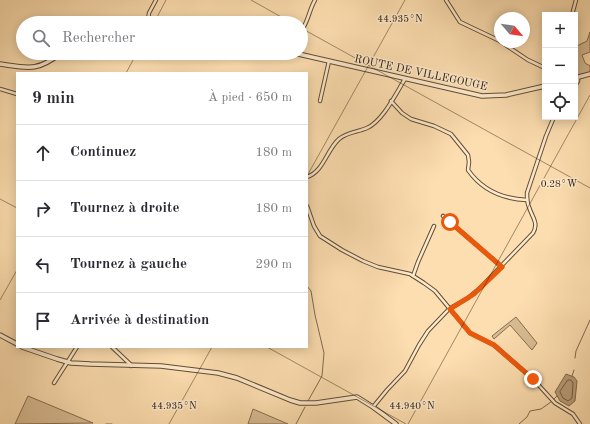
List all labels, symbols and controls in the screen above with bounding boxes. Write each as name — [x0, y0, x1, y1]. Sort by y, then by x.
north arrow — [494, 12, 530, 48]
map controls — [542, 12, 578, 120]
button: + — [542, 12, 578, 48]
text: 44.935°N — [377, 14, 423, 24]
search box — [16, 16, 308, 60]
icon: search — [30, 27, 52, 49]
text: Rechercher — [62, 31, 135, 46]
button: − — [542, 48, 578, 84]
street label: ROUTE DE VILLEGOUGE — [353, 54, 488, 93]
button: locate — [542, 84, 578, 120]
text: 9 min — [32, 90, 75, 107]
text: À pied · 650 m — [208, 91, 292, 104]
icon: ahead — [32, 142, 54, 164]
text: Continuez — [70, 145, 136, 160]
text: 180 m — [255, 146, 292, 159]
text: 0.28°W — [541, 179, 578, 189]
icon: right — [32, 198, 54, 220]
text: Tournez à droite — [70, 201, 180, 216]
text: 180 m — [255, 202, 292, 215]
route start — [441, 213, 459, 231]
icon: left — [32, 254, 54, 276]
text: Tournez à gauche — [70, 257, 187, 272]
text: 290 m — [255, 258, 292, 271]
icon: arrive — [32, 310, 54, 332]
text: Arrivée à destination — [70, 313, 209, 328]
route end — [524, 370, 542, 388]
text: 44.935°N — [151, 401, 197, 411]
text: 44.940°N — [389, 401, 435, 411]

